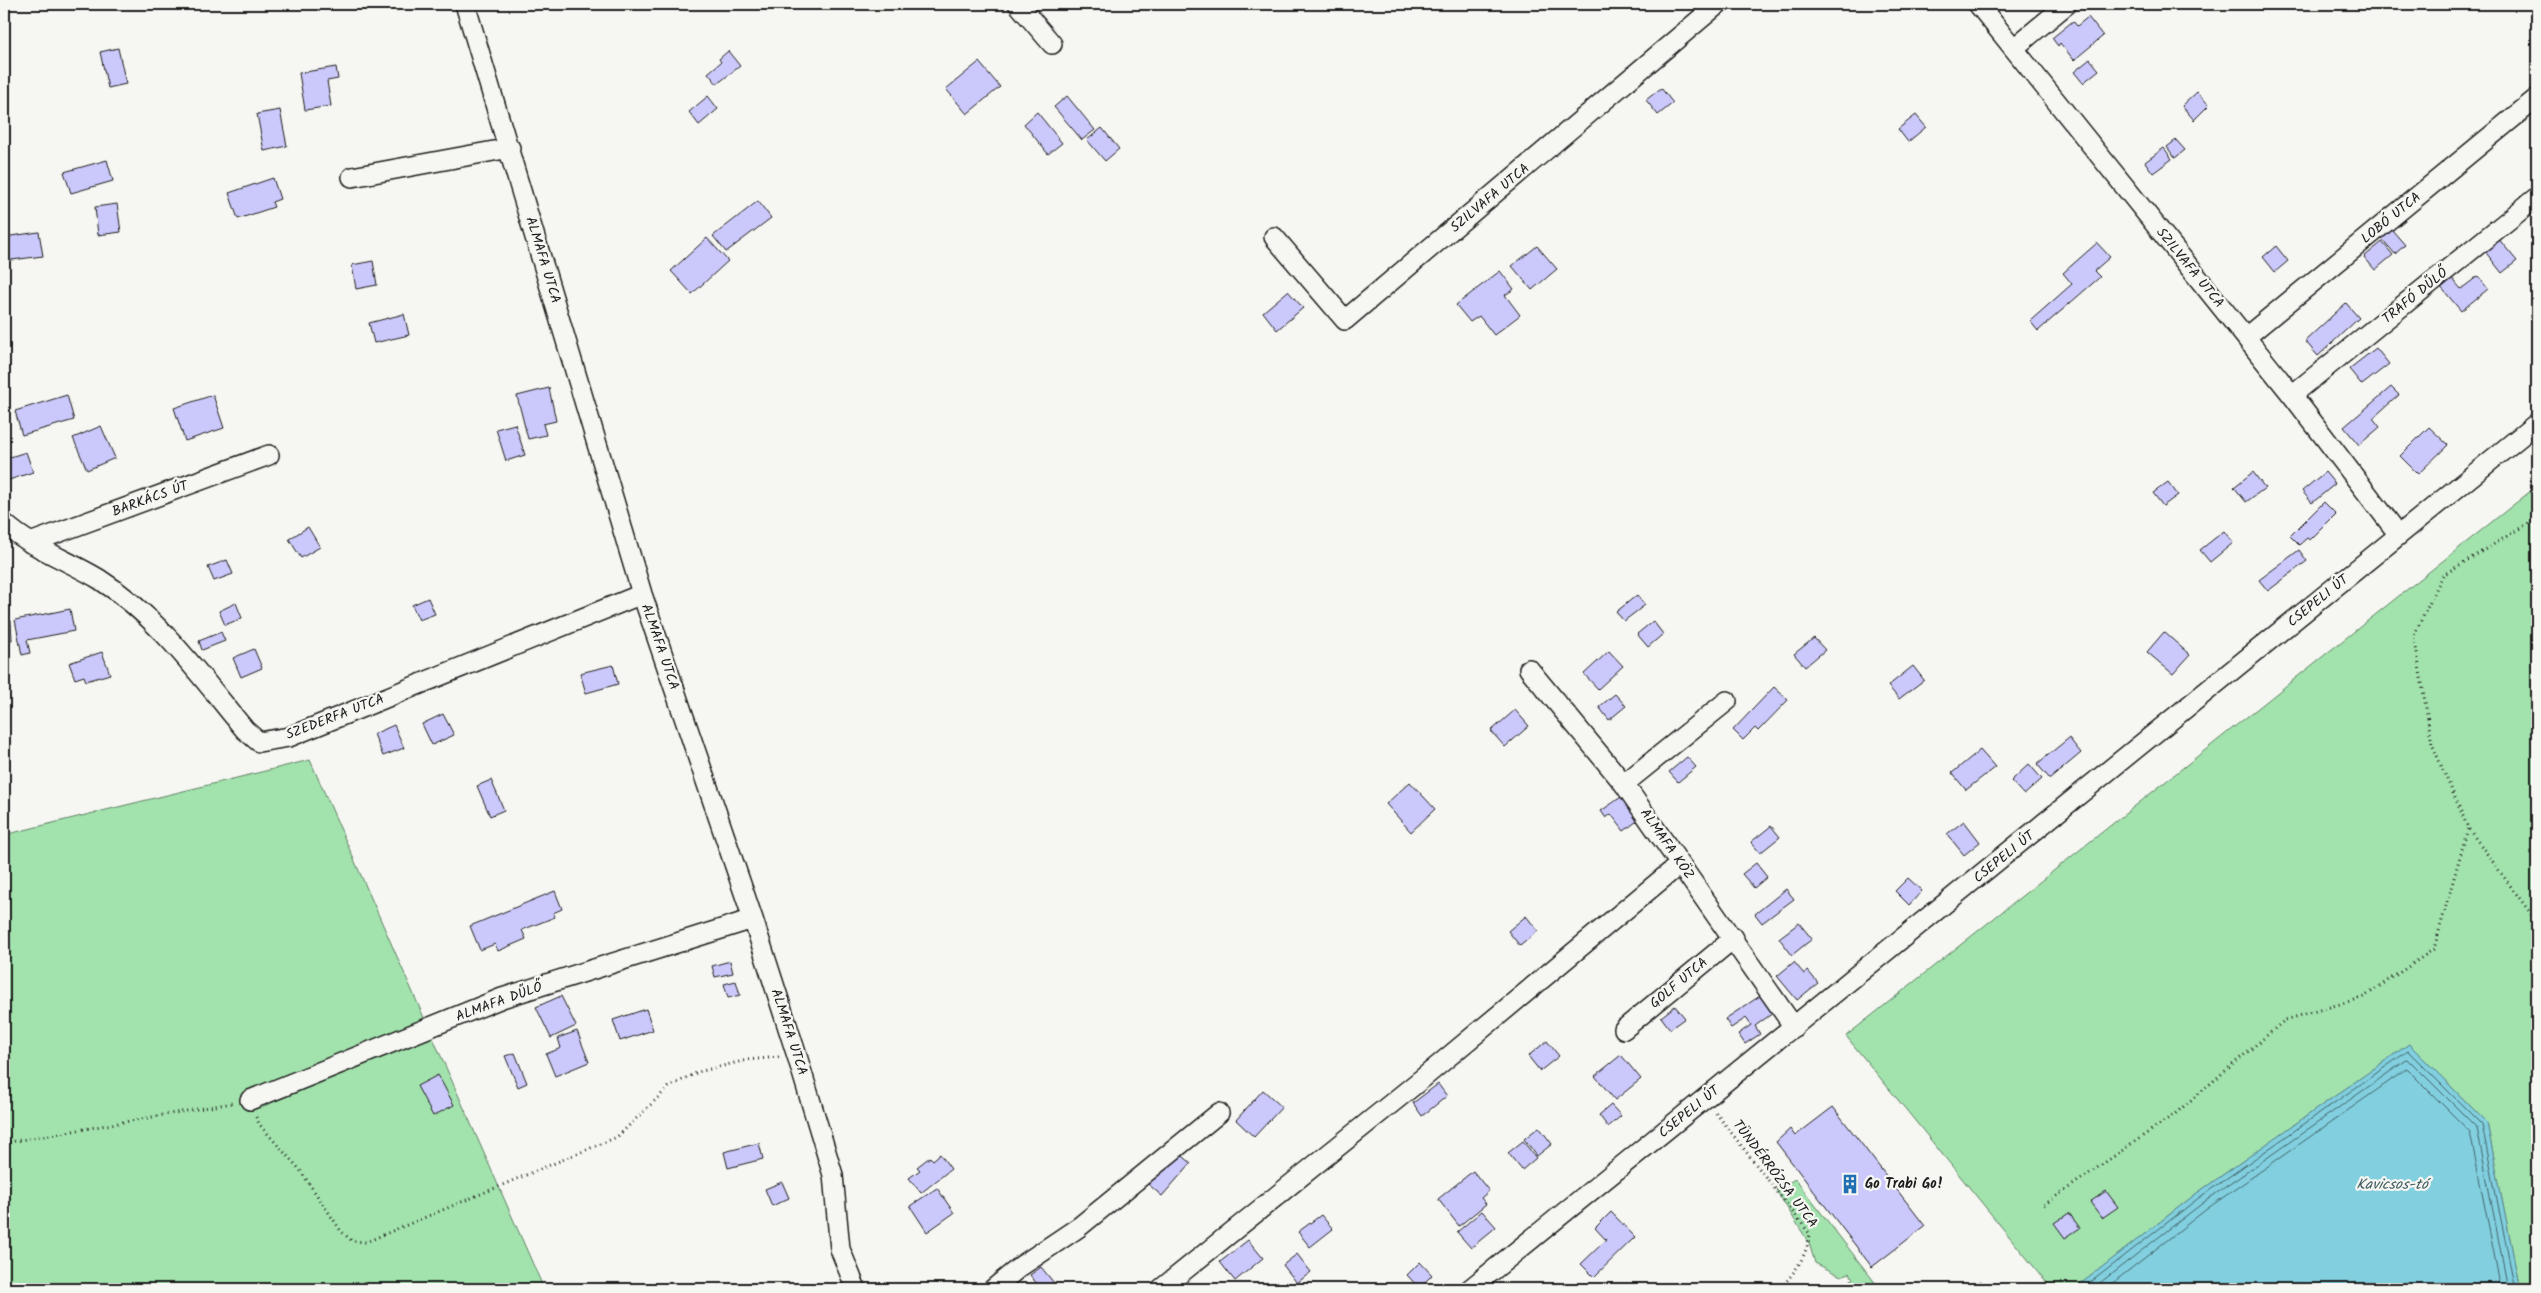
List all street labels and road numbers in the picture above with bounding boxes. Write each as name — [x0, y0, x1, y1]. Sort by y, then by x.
street label: SZILVAFA UTCA — [1445, 158, 1535, 238]
street label: LOBÓ UTCA — [2356, 187, 2426, 249]
street label: ALMAFA UTCA — [519, 214, 567, 306]
street label: SZILVAFA UTCA — [2151, 223, 2229, 313]
street label: TRAFÓ DŰLŐ — [2377, 262, 2454, 329]
street label: BARKÁCS ÚT — [109, 475, 193, 523]
street label: CSEPELI ÚT — [2283, 568, 2355, 633]
street label: ALMAFA UTCA — [635, 601, 685, 693]
street label: SZEDERFA UTCA — [283, 688, 387, 746]
street label: ALMAFA KÖZ — [1634, 804, 1700, 884]
street label: CSEPELI ÚT — [1969, 824, 2041, 889]
street label: GOLF UTCA — [1645, 952, 1713, 1014]
street label: ALMAFA DŰLŐ — [453, 976, 547, 1028]
street label: ALMAFA UTCA — [765, 986, 813, 1078]
street label: CSEPELI ÚT — [1654, 1079, 1726, 1144]
street label: TÜNDÉRRÓZSA UTCA — [1727, 1115, 1823, 1233]

